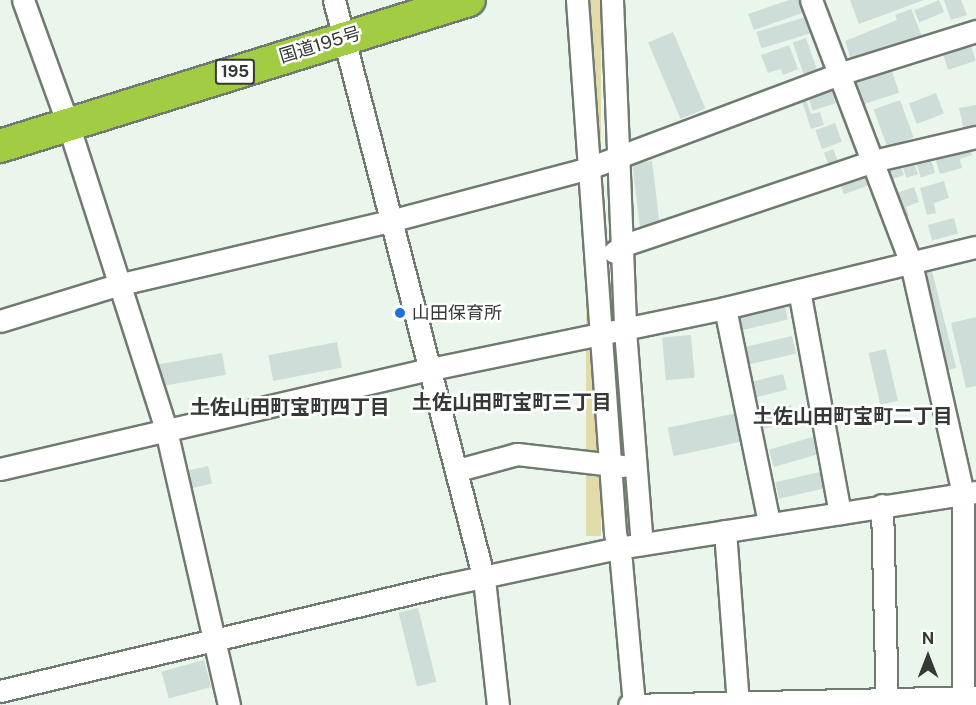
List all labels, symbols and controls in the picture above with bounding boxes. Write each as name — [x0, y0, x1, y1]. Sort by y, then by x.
street label: 国道195号 — [277, 22, 363, 68]
road number: 195 — [214, 59, 256, 85]
place label: 山田保育所 — [412, 302, 502, 324]
marker: 山田保育所 — [393, 306, 407, 320]
district label: 土佐山田町宝町三丁目 — [412, 390, 612, 414]
district label: 土佐山田町宝町四丁目 — [190, 395, 390, 419]
district label: 土佐山田町宝町二丁目 — [753, 404, 953, 428]
north arrow — [898, 627, 958, 687]
text: N — [922, 629, 934, 648]

